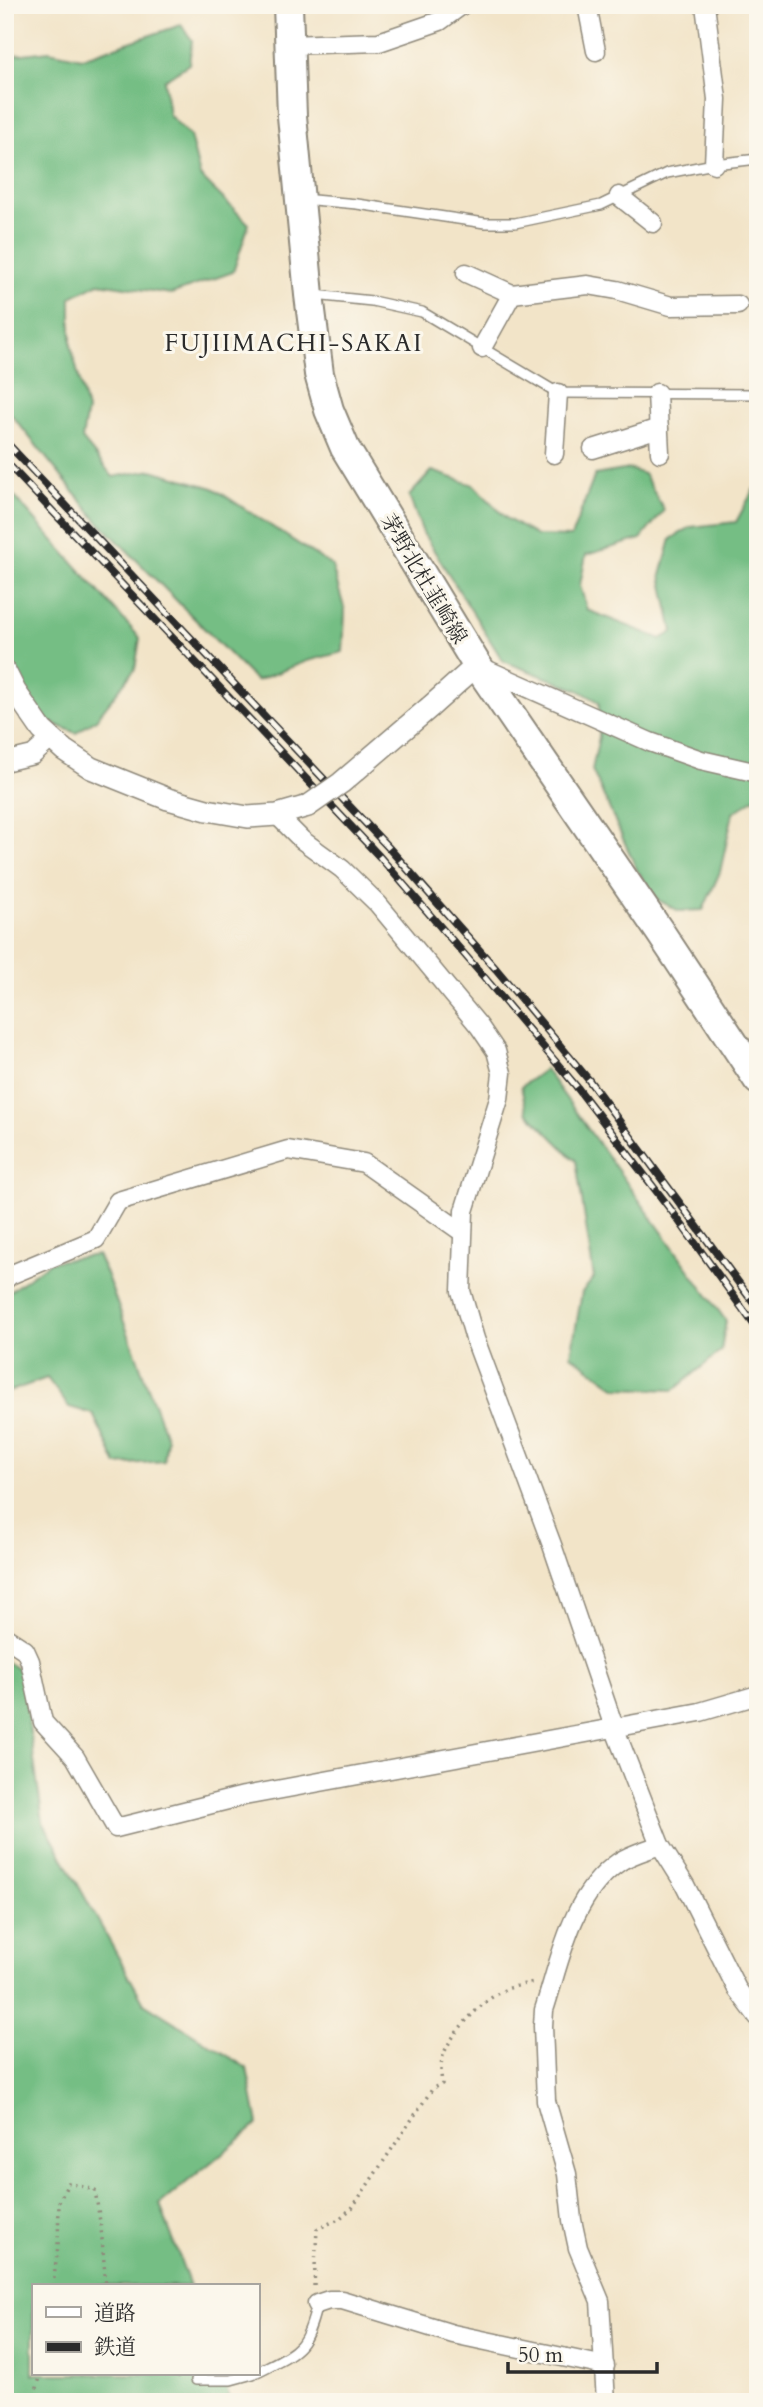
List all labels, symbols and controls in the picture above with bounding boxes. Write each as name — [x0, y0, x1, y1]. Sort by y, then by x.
district label: FUJIIMACHI-SAKAI — [165, 327, 423, 360]
street label: 茅野北杜韮崎線 — [373, 509, 474, 650]
legend — [32, 2284, 259, 2376]
text: 道路 — [94, 2299, 136, 2328]
scale bar — [508, 2330, 656, 2374]
text: 鉄道 — [94, 2333, 136, 2362]
text: 50 m — [518, 2341, 563, 2370]

